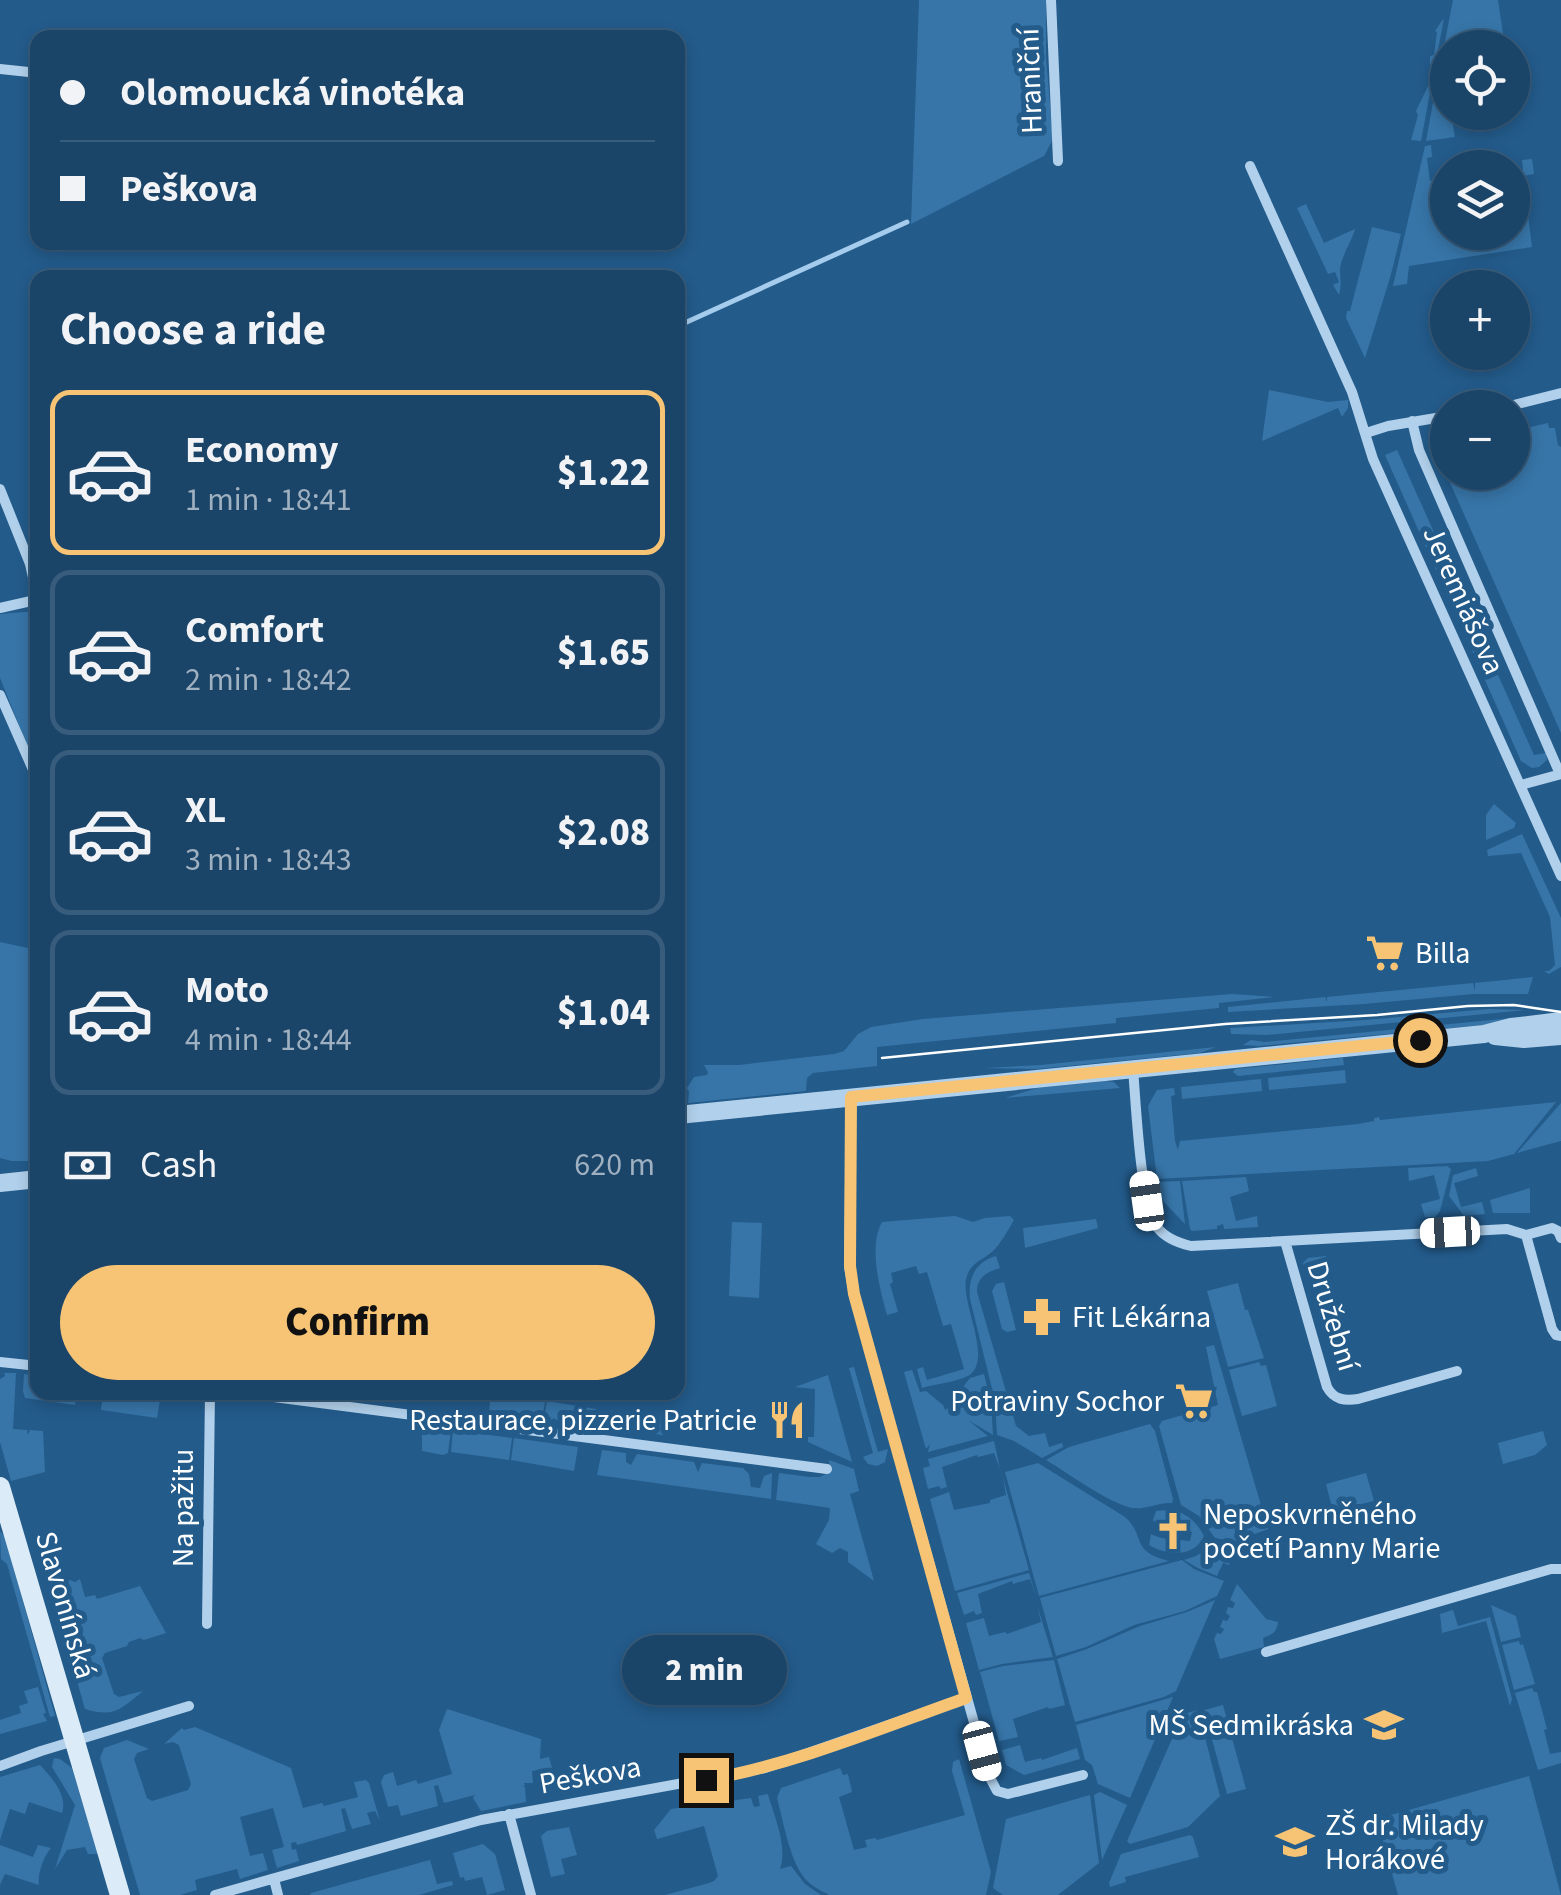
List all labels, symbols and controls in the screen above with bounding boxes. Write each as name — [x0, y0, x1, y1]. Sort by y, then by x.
street label: Hraniční — [1007, 26, 1054, 135]
map controls — [1430, 30, 1530, 490]
button: locate — [1430, 30, 1530, 130]
text: Olomoucká vinotéka — [120, 66, 465, 120]
button: layers — [1430, 150, 1530, 250]
text: Peškova — [120, 162, 258, 216]
button: + — [1430, 270, 1530, 370]
text: Choose a ride — [60, 298, 326, 362]
button: − — [1430, 390, 1530, 490]
text: Economy — [185, 423, 338, 477]
icon: car — [65, 428, 155, 518]
text: $1.22 — [557, 446, 650, 500]
text: 1 min · 18:41 — [185, 477, 352, 523]
street label: Jeremiášova — [1412, 519, 1515, 682]
text: Comfort — [185, 603, 324, 657]
icon: car — [65, 608, 155, 698]
text: $1.65 — [557, 626, 650, 680]
text: 2 min · 18:42 — [185, 657, 352, 703]
text: XL — [185, 783, 226, 837]
icon: car — [65, 788, 155, 878]
text: $2.08 — [557, 806, 650, 860]
text: 3 min · 18:43 — [185, 837, 352, 883]
supermarket icon: Billa — [1364, 932, 1406, 974]
place label: Billa — [1415, 932, 1470, 975]
text: Moto — [185, 963, 269, 1017]
icon: car — [65, 968, 155, 1058]
text: $1.04 — [557, 986, 650, 1040]
text: 4 min · 18:44 — [185, 1017, 352, 1063]
route start — [1398, 1018, 1443, 1063]
icon: cash — [60, 1138, 115, 1193]
text: Cash — [140, 1138, 217, 1192]
text: 620 m — [574, 1142, 655, 1188]
car — [1128, 1169, 1166, 1233]
car — [1419, 1215, 1481, 1249]
street label: Družební — [1295, 1256, 1370, 1378]
button: Confirm — [60, 1265, 655, 1380]
pharmacy icon: Fit Lékárna — [1021, 1296, 1063, 1338]
place label: Fit Lékárna — [1072, 1296, 1211, 1339]
place label: Potraviny Sochor — [950, 1380, 1165, 1423]
supermarket icon: Potraviny Sochor — [1173, 1380, 1215, 1422]
place label: Restaurace, pizzerie Patricie — [409, 1399, 757, 1442]
restaurant icon: Restaurace, pizzerie Patricie — [766, 1399, 808, 1441]
street label: Na pažitu — [162, 1449, 205, 1567]
place label: Neposkvrněného početí Panny Marie — [1203, 1493, 1440, 1570]
church icon: Neposkvrněného početí Panny Marie — [1152, 1510, 1194, 1552]
street label: Slavonínská — [24, 1526, 107, 1684]
callout: 2 min — [624, 1635, 788, 1705]
text: 2 min — [665, 1647, 744, 1693]
place label: MŠ Sedmikráska — [1148, 1704, 1354, 1747]
school or university icon: MŠ Sedmikráska — [1363, 1704, 1405, 1746]
car — [960, 1718, 1004, 1784]
street label: Peškova — [536, 1745, 644, 1806]
route end — [684, 1758, 729, 1803]
place label: ZŠ dr. Milady Horákové — [1325, 1804, 1484, 1881]
school or university icon: ZŠ dr. Milady Horákové — [1274, 1821, 1316, 1863]

